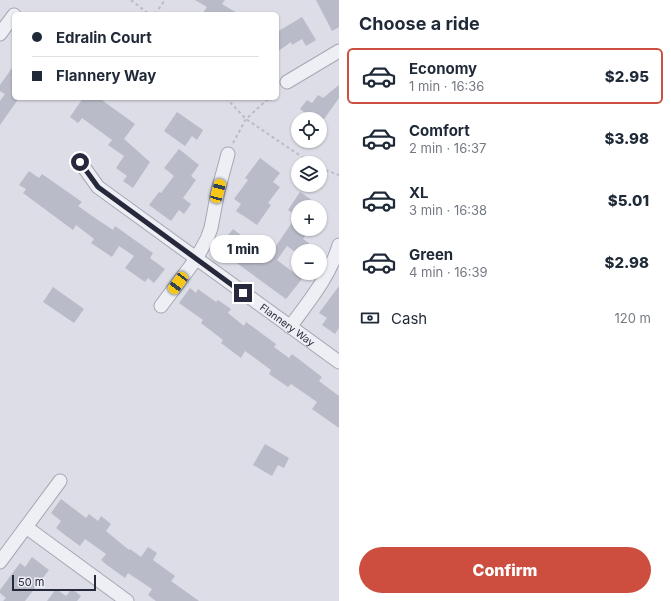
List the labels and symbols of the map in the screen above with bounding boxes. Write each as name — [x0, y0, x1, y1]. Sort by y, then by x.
route start — [71, 153, 89, 171]
car — [209, 178, 227, 204]
callout: 1 min — [210, 235, 276, 263]
car — [166, 270, 190, 296]
route end — [234, 284, 252, 302]
street label: Flannery Way — [258, 301, 317, 349]
scale bar — [12, 573, 96, 592]

